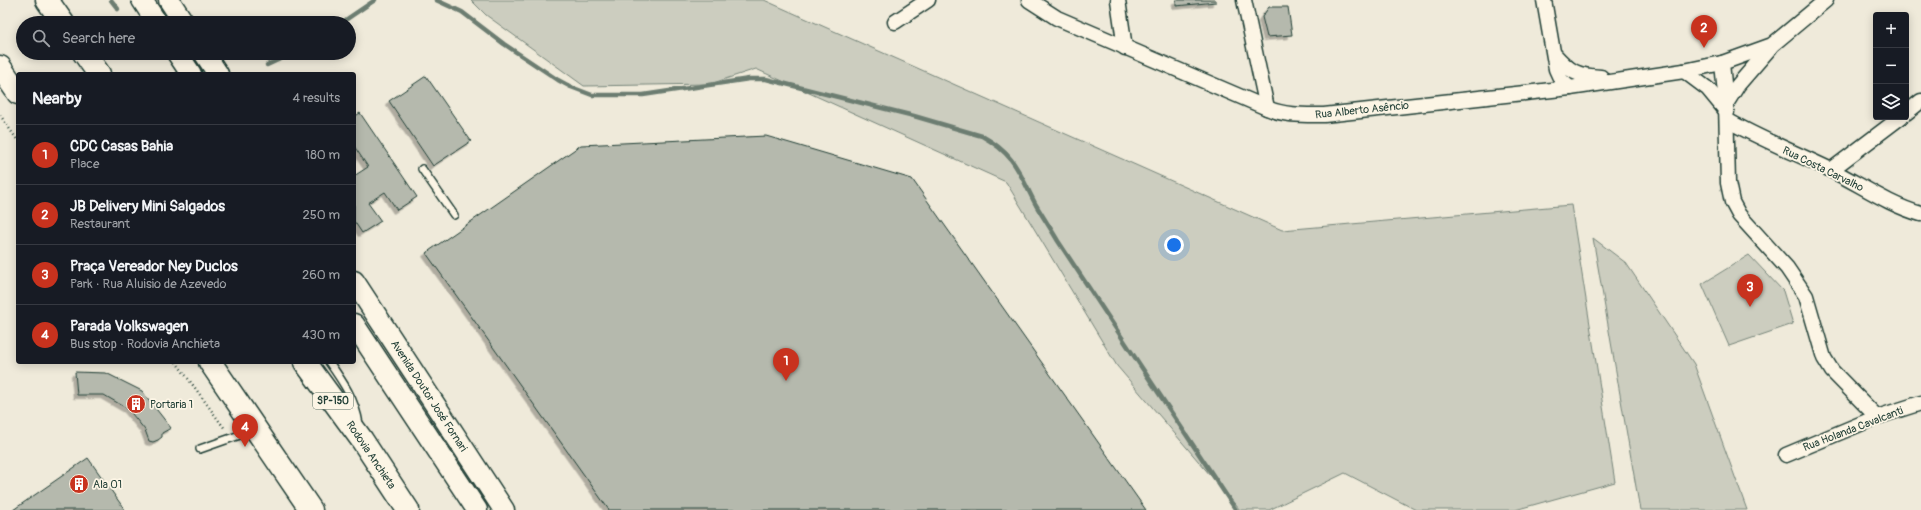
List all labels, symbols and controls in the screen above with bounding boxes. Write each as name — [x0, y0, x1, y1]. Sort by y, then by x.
map controls — [1873, 12, 1909, 120]
button: + — [1873, 12, 1909, 48]
pin: 2 — [1691, 15, 1717, 48]
search box — [16, 16, 356, 60]
icon: search — [30, 27, 52, 49]
text: Search here — [62, 29, 135, 48]
button: − — [1873, 48, 1909, 84]
button: layers — [1873, 84, 1909, 120]
text: Nearby — [32, 88, 81, 109]
text: 4 results — [293, 90, 340, 106]
street label: Rua Alberto Asêncio — [1314, 99, 1410, 121]
text: CDC Casas Bahia — [70, 137, 173, 156]
street label: Rua Costa Carvalho — [1780, 144, 1866, 194]
text: 1 — [42, 147, 48, 163]
text: 180 m — [305, 147, 340, 163]
text: Place — [70, 156, 99, 172]
text: JB Delivery Mini Salgados — [70, 197, 225, 216]
text: 2 — [41, 207, 49, 223]
text: 250 m — [302, 207, 340, 223]
text: Restaurant — [70, 216, 130, 232]
your location — [1164, 235, 1184, 255]
text: Praça Vereador Ney Duclos — [70, 257, 238, 276]
text: 3 — [41, 267, 49, 283]
text: 260 m — [302, 267, 340, 283]
pin: 3 — [1737, 274, 1763, 307]
text: Park · Rua Aluisio de Azevedo — [70, 276, 226, 292]
text: Parada Volkswagen — [70, 317, 188, 336]
text: 4 — [41, 327, 49, 343]
text: 430 m — [302, 327, 340, 343]
text: Bus stop · Rodovia Anchieta — [70, 336, 220, 352]
street label: Avenida Doutor José Fornari — [388, 338, 470, 454]
pin: 1 — [773, 348, 799, 381]
building icon: Portaria 1 — [125, 393, 147, 415]
road number: SP-150 — [313, 393, 353, 409]
place label: Portaria 1 — [150, 398, 193, 411]
street label: Rua Holanda Cavalcanti — [1801, 404, 1905, 454]
pin: 4 — [232, 414, 258, 447]
street label: Rodovia Anchieta — [344, 419, 398, 491]
building icon: Ala 01 — [68, 473, 90, 495]
place label: Ala 01 — [93, 478, 122, 491]

